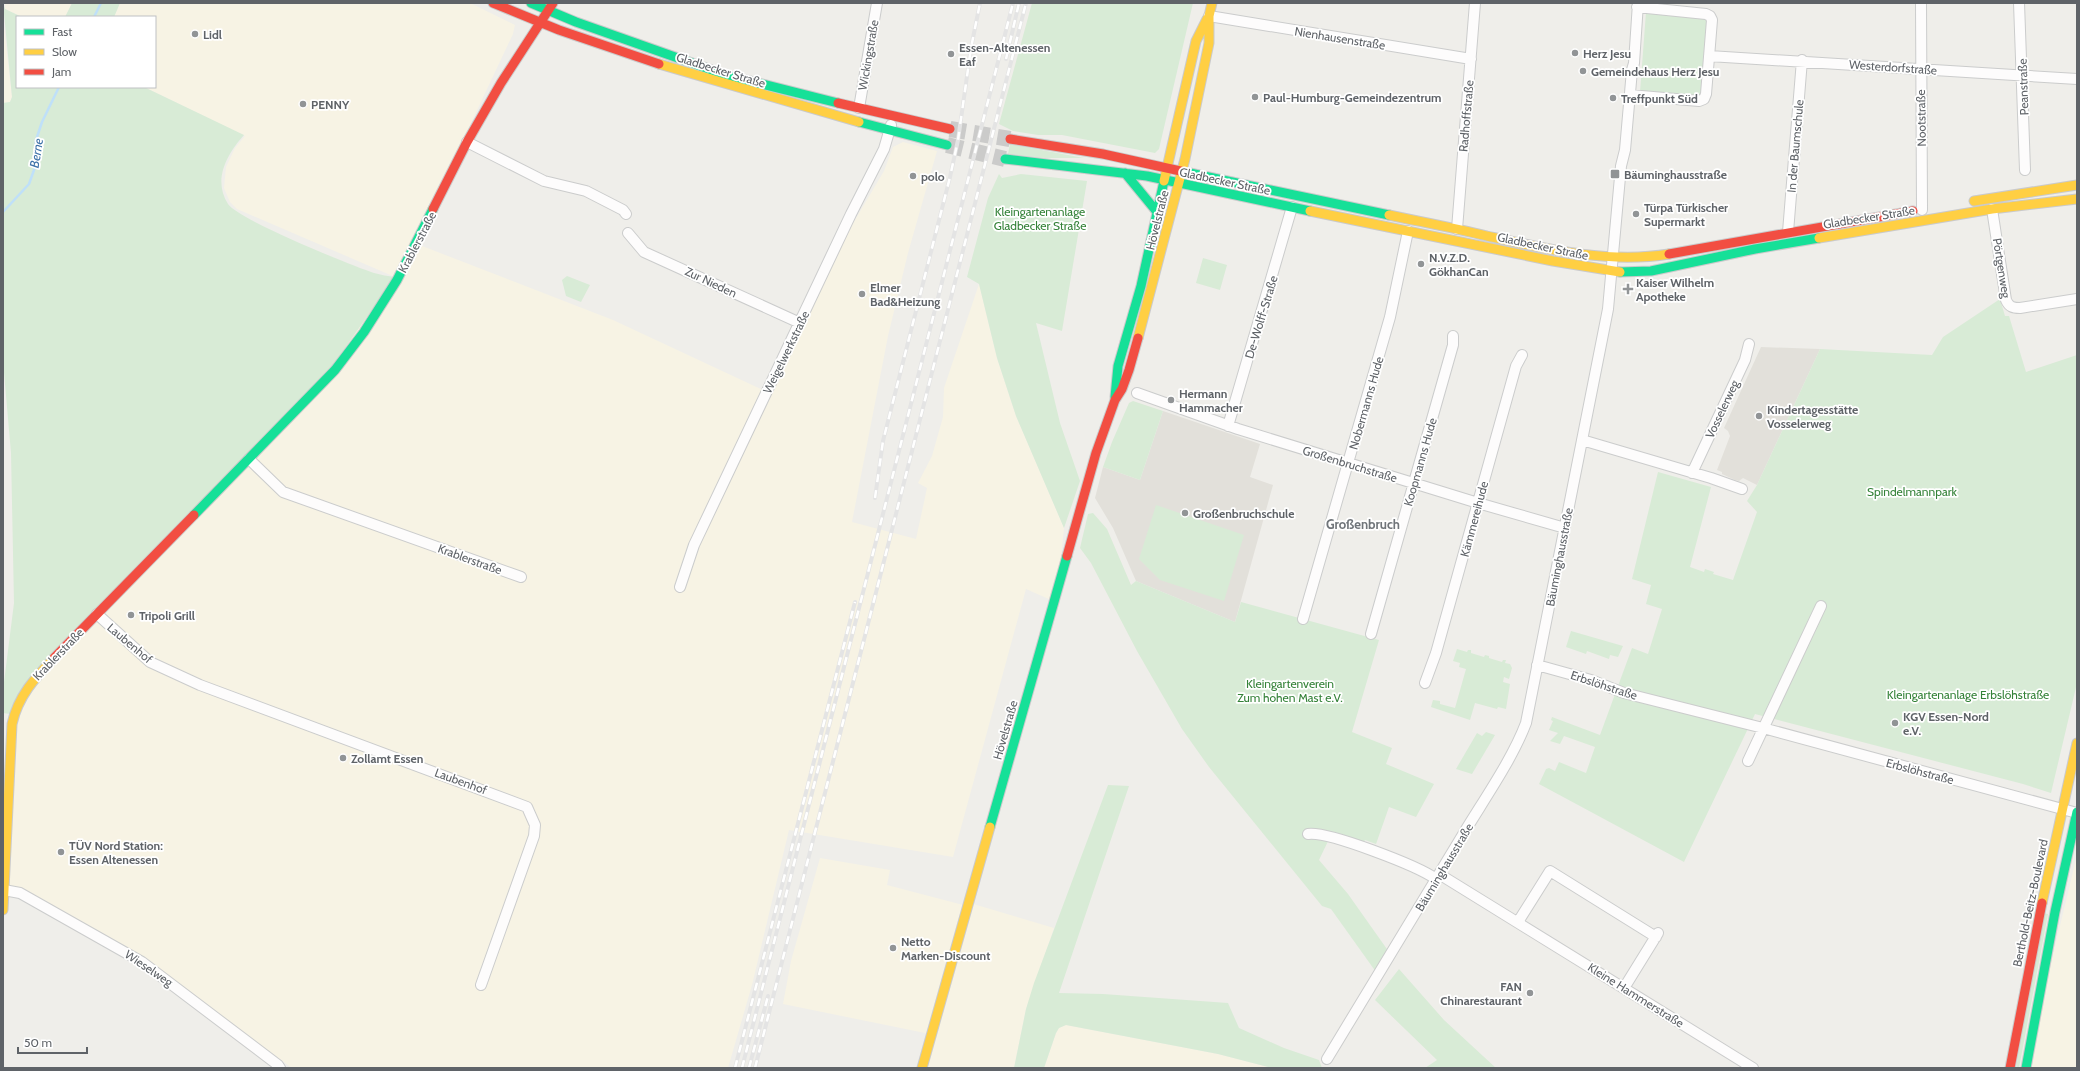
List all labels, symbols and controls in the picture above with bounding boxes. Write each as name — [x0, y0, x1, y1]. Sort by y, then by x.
legend — [16, 16, 156, 88]
street label: Wickingstraße — [854, 19, 882, 91]
street label: Nienhausenstraße — [1294, 23, 1386, 53]
text: Fast — [52, 24, 72, 39]
place label: Lidl — [203, 27, 222, 42]
marker: Lidl — [190, 29, 200, 39]
place label: Essen-Altenessen Eaf — [959, 40, 1050, 69]
text: Slow — [52, 44, 77, 59]
place label: Herz Jesu — [1583, 46, 1631, 61]
marker: Herz Jesu — [1570, 48, 1580, 58]
street label: Gladbecker Straße — [675, 49, 767, 91]
marker: Essen-Altenessen Eaf — [946, 49, 956, 59]
street label: Westerdorfstraße — [1848, 56, 1938, 78]
street label: Peanstraße — [2015, 58, 2031, 116]
text: Jam — [51, 64, 71, 79]
place label: Gemeindehaus Herz Jesu — [1591, 64, 1719, 79]
marker: Gemeindehaus Herz Jesu — [1578, 66, 1588, 76]
street label: Radhoffstraße — [1455, 79, 1477, 153]
street label: Nootstraße — [1913, 89, 1929, 147]
place label: Paul-Humburg-Gemeindezentrum — [1263, 90, 1442, 105]
place label: Treffpunkt Süd — [1621, 91, 1698, 106]
marker: Paul-Humburg-Gemeindezentrum — [1250, 92, 1260, 102]
marker: Treffpunkt Süd — [1608, 93, 1618, 103]
place label: PENNY — [311, 97, 350, 112]
marker: PENNY — [298, 99, 308, 109]
street label: In der Baumschule — [1783, 99, 1807, 193]
water label: Berne — [26, 137, 46, 169]
street label: Gladbecker Straße — [1178, 164, 1272, 198]
place label: Bäuminghausstraße — [1624, 167, 1727, 182]
marker: Bäuminghausstraße — [1609, 168, 1621, 180]
place label: polo — [921, 169, 945, 184]
marker: polo — [908, 171, 918, 181]
street label: Hövelstraße — [1142, 189, 1172, 251]
place label: Türpa Türkischer Supermarkt — [1644, 200, 1728, 229]
street label: Gladbecker Straße — [1822, 202, 1916, 232]
park label: Kleingartenanlage Gladbecker Straße — [994, 204, 1086, 233]
street label: Krablerstraße — [395, 209, 439, 275]
marker: Türpa Türkischer Supermarkt — [1631, 209, 1641, 219]
street label: Gladbecker Straße — [1496, 229, 1590, 263]
street label: Pörtgenweg — [1990, 237, 2014, 300]
place label: N.V.Z.D. GökhanCan — [1429, 250, 1489, 279]
marker: N.V.Z.D. GökhanCan — [1416, 259, 1426, 269]
street label: Zur Nieden — [683, 263, 740, 301]
street label: De-Wolff-Straße — [1241, 274, 1281, 360]
place label: Kaiser Wilhelm Apotheke — [1636, 275, 1714, 304]
place label: Elmer Bad&Heizung — [870, 280, 940, 309]
marker: Kaiser Wilhelm Apotheke — [1623, 284, 1633, 294]
marker: Elmer Bad&Heizung — [857, 289, 867, 299]
street label: Weigelwerkstraße — [760, 308, 812, 396]
street label: Nobermanns Hude — [1346, 355, 1386, 451]
street label: Vosselerweg — [1702, 376, 1742, 441]
place label: Hermann Hammacher — [1179, 386, 1243, 415]
marker: Hermann Hammacher — [1166, 395, 1176, 405]
place label: Kindertagesstätte Vosselerweg — [1767, 402, 1858, 431]
marker: Kindertagesstätte Vosselerweg — [1754, 411, 1764, 421]
street label: Koopmanns Hude — [1400, 416, 1440, 508]
street label: Großenbruchstraße — [1301, 442, 1399, 486]
street label: Kämmereihude — [1457, 480, 1491, 558]
park label: Spindelmannpark — [1867, 484, 1958, 499]
place label: Großenbruchschule — [1193, 506, 1294, 521]
street label: Bäuminghausstraße — [1542, 506, 1576, 608]
marker: Großenbruchschule — [1180, 508, 1190, 518]
district label: Großenbruch — [1326, 516, 1400, 532]
street label: Krablerstraße — [436, 540, 504, 578]
place label: Tripoli Grill — [139, 608, 195, 623]
marker: Tripoli Grill — [126, 610, 136, 620]
street label: Laubenhof — [104, 620, 156, 666]
street label: Krablerstraße — [29, 625, 87, 683]
street label: Erbslöhstraße — [1569, 667, 1639, 703]
park label: Kleingartenverein Zum hohen Mast e.V. — [1237, 676, 1343, 705]
park label: Kleingartenanlage Erbslöhstraße — [1887, 687, 2049, 702]
street label: Hövelstraße — [989, 699, 1021, 761]
place label: KGV Essen-Nord e.V. — [1903, 709, 1989, 738]
marker: KGV Essen-Nord e.V. — [1890, 718, 1900, 728]
place label: Zollamt Essen — [351, 751, 423, 766]
marker: Zollamt Essen — [338, 753, 348, 763]
street label: Erbslöhstraße — [1885, 755, 1955, 787]
street label: Laubenhof — [433, 765, 489, 797]
street label: Bäuminghausstraße — [1412, 820, 1476, 914]
place label: TÜV Nord Station: Essen Altenessen — [69, 838, 163, 867]
street label: Berthold-Beitz-Boulevard — [2009, 838, 2051, 968]
marker: TÜV Nord Station: Essen Altenessen — [56, 847, 66, 857]
place label: Netto Marken-Discount — [901, 934, 990, 963]
marker: Netto Marken-Discount — [888, 943, 898, 953]
street label: Wieselweg — [122, 947, 177, 990]
street label: Kleine Hammerstraße — [1585, 959, 1687, 1031]
place label: FAN Chinarestaurant — [1440, 979, 1522, 1008]
marker: FAN Chinarestaurant — [1525, 988, 1535, 998]
scale bar — [18, 1029, 87, 1055]
text: 50 m — [24, 1035, 52, 1050]

